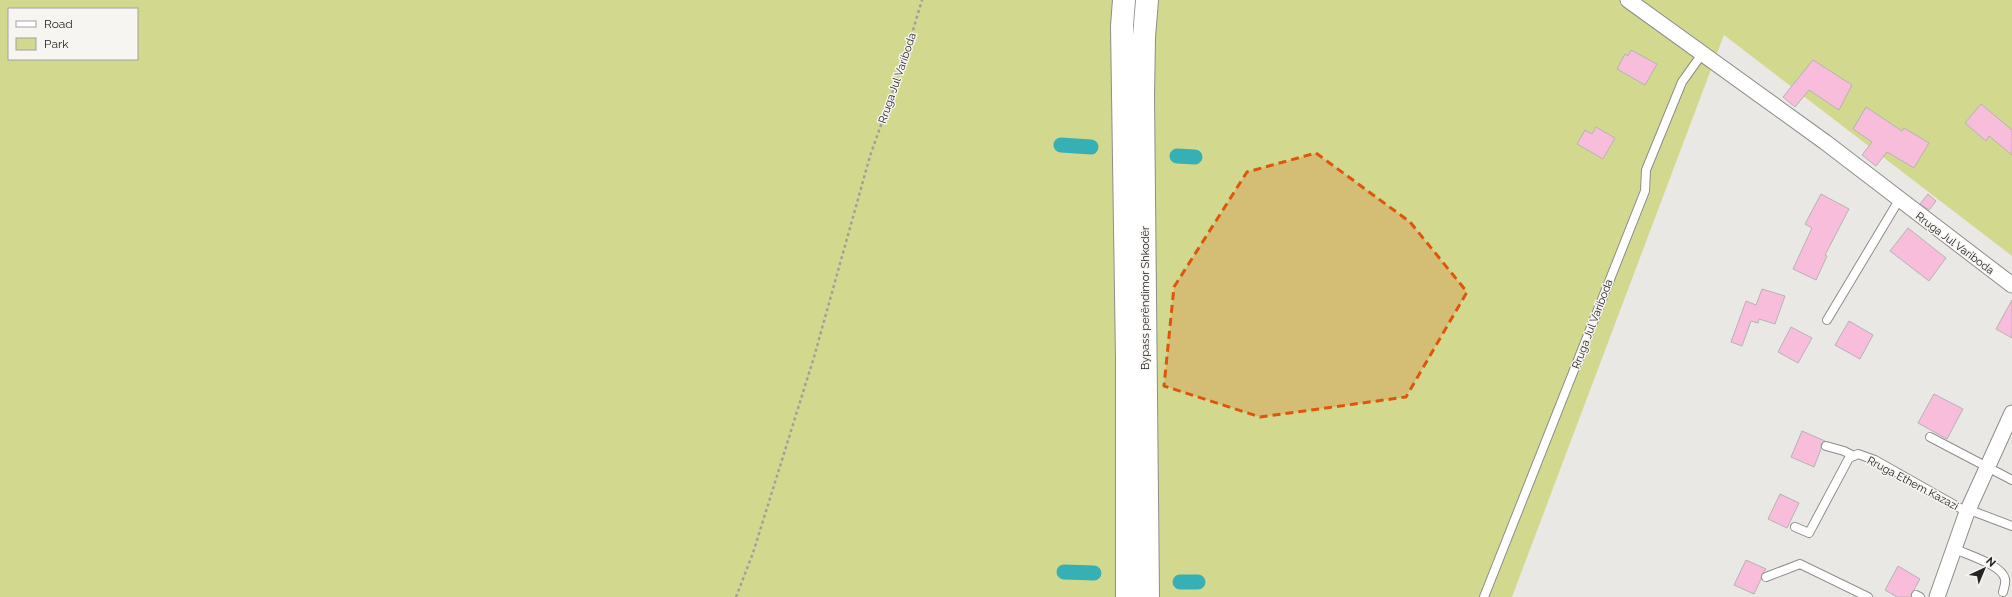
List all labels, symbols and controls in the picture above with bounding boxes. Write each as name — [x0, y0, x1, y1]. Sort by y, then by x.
legend — [8, 8, 138, 60]
text: Road — [44, 17, 73, 31]
street label: Rruga Jul Variboda — [876, 31, 919, 125]
text: Park — [44, 37, 69, 51]
street label: Rruga Jul Variboda — [1913, 210, 1997, 277]
street label: Bypass perëndimor Shkodër — [1139, 226, 1152, 370]
street label: Rruga Jul Variboda — [1569, 277, 1616, 371]
street label: Rruga Ethem Kazazi — [1865, 454, 1961, 513]
north arrow — [1964, 549, 2004, 589]
text: N — [1983, 555, 1998, 570]

